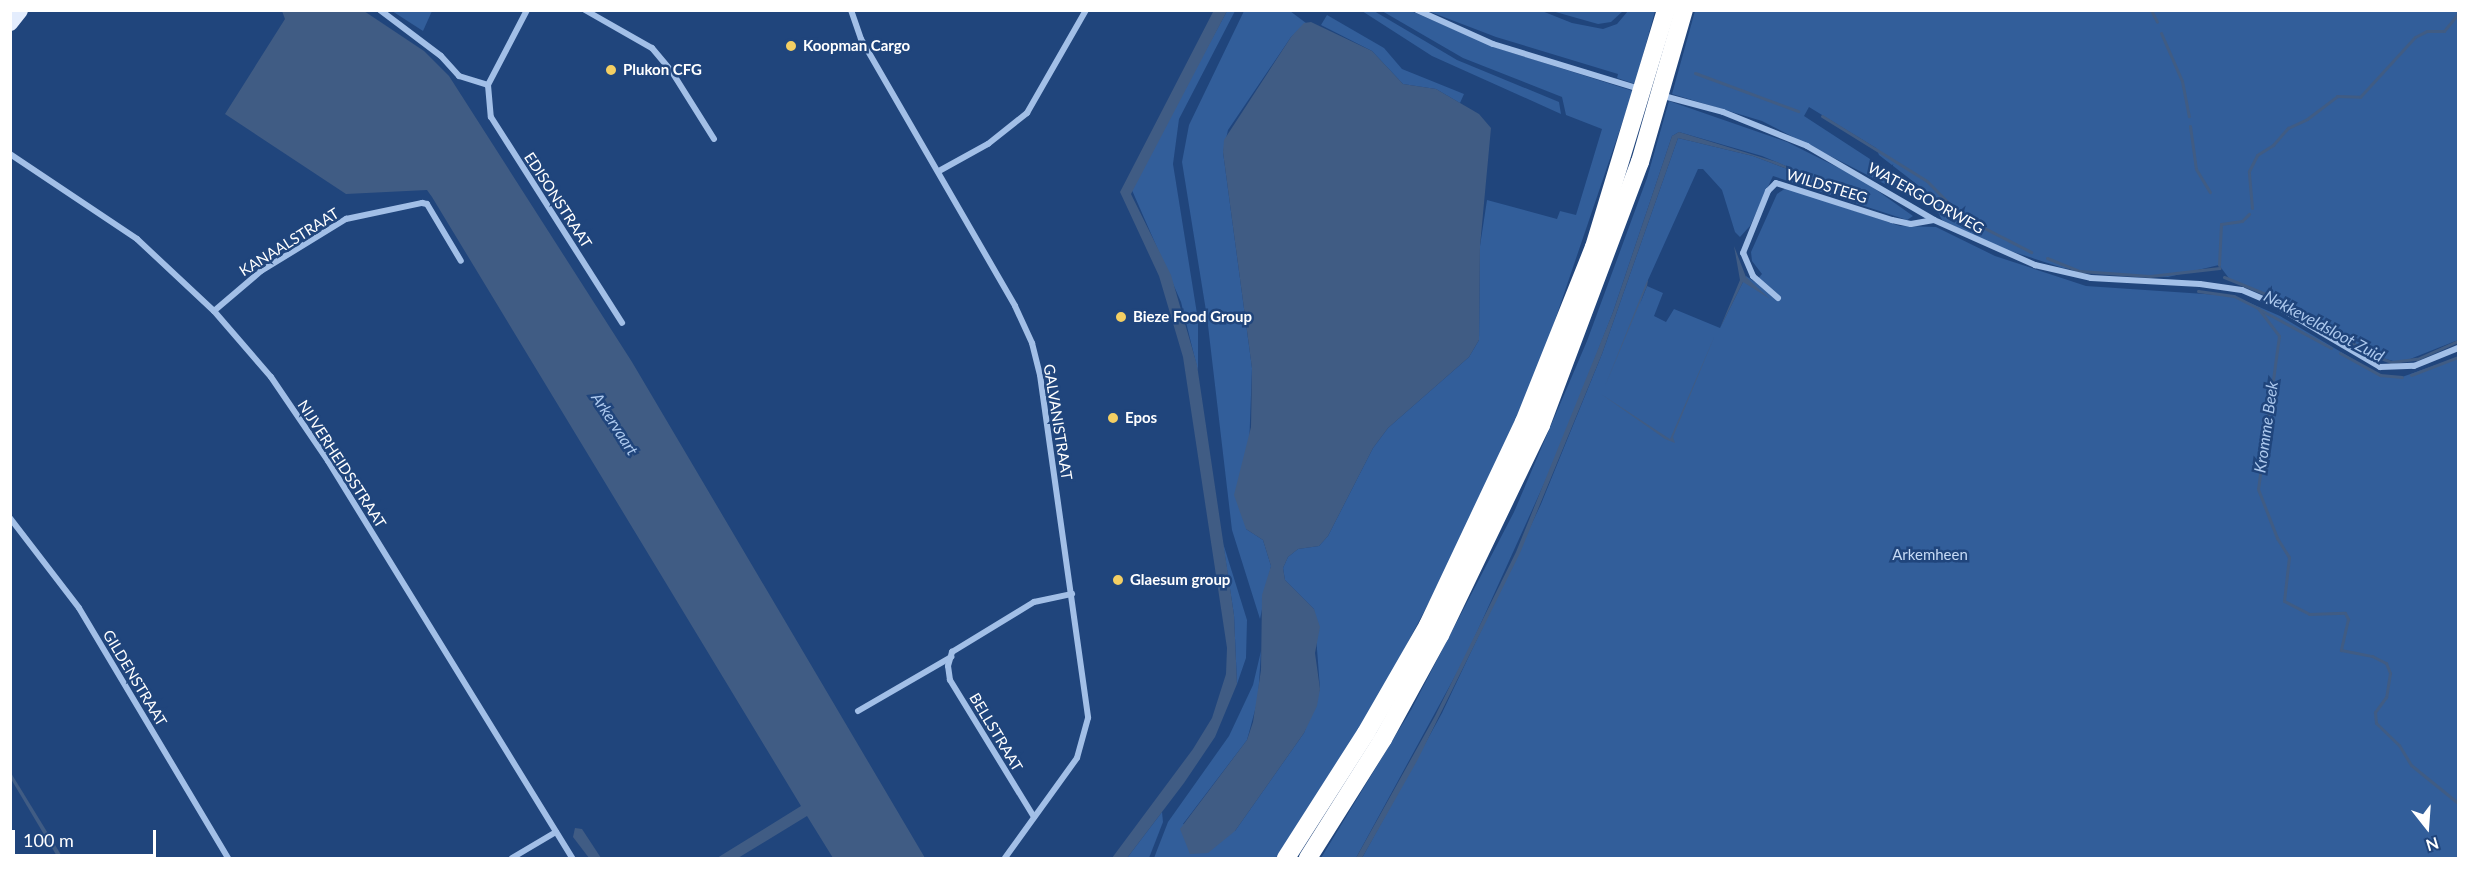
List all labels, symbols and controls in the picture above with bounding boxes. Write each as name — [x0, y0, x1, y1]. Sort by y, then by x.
place label: Koopman Cargo — [803, 37, 910, 55]
marker: Koopman Cargo — [784, 39, 798, 53]
place label: Plukon CFG — [623, 61, 702, 79]
marker: Plukon CFG — [604, 63, 618, 77]
street label: EDISONSTRAAT — [520, 149, 596, 251]
street label: WATERGOORWEG — [1865, 159, 1987, 237]
street label: WILDSTEEG — [1784, 165, 1870, 207]
street label: KANAALSTRAAT — [236, 204, 342, 280]
water label: Nekkeveldsloot Zuid — [2261, 286, 2387, 366]
place label: Bieze Food Group — [1133, 308, 1252, 326]
marker: Bieze Food Group — [1114, 310, 1128, 324]
street label: GALVANISTRAAT — [1040, 363, 1076, 481]
water label: Kromme Beek — [2250, 380, 2282, 474]
water label: Arkervaart — [588, 389, 642, 459]
street label: NIJVERHEIDSSTRAAT — [294, 397, 390, 531]
place label: Epos — [1125, 409, 1157, 427]
marker: Epos — [1106, 411, 1120, 425]
park label: Arkemheen — [1892, 546, 1968, 564]
place label: Glaesum group — [1130, 571, 1230, 589]
marker: Glaesum group — [1111, 573, 1125, 587]
street label: GILDENSTRAAT — [99, 627, 171, 729]
street label: BELLSTRAAT — [966, 690, 1026, 774]
north arrow — [2397, 797, 2457, 857]
scale bar — [15, 818, 159, 856]
text: 100 m — [23, 829, 74, 851]
text: N — [2424, 834, 2441, 856]

